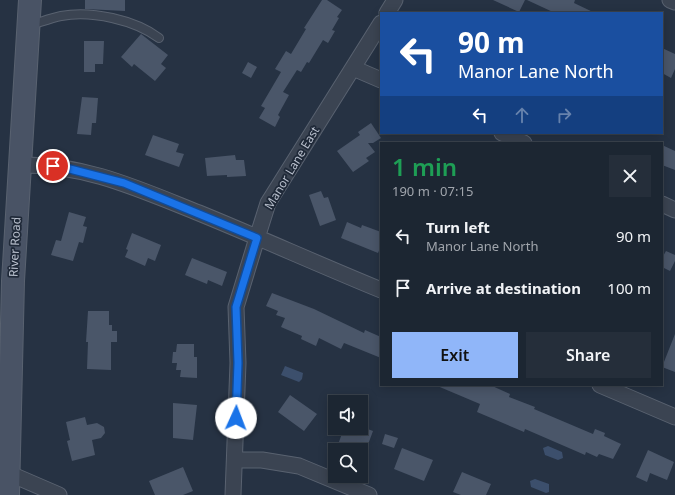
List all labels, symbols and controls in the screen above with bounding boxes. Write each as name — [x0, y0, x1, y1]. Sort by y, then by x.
text: 90 m — [458, 23, 525, 61]
icon: left — [392, 28, 444, 80]
text: Manor Lane North — [458, 59, 614, 83]
icon: left — [469, 104, 491, 126]
icon: ahead — [511, 104, 533, 126]
icon: right — [553, 104, 575, 126]
street label: Manor Lane East — [260, 122, 323, 212]
pin — [36, 149, 70, 183]
text: 1 min — [392, 150, 457, 183]
icon: arrive — [42, 155, 64, 177]
button: close — [609, 155, 651, 197]
text: 190 m · 07:15 — [392, 182, 473, 200]
street label: River Road — [4, 216, 25, 278]
text: Turn left — [426, 217, 490, 237]
icon: left — [392, 225, 414, 247]
text: 90 m — [616, 226, 651, 246]
text: Manor Lane North — [426, 237, 538, 255]
icon: arrive — [392, 277, 414, 299]
text: Arrive at destination — [426, 278, 581, 298]
text: 100 m — [607, 278, 651, 298]
button: Exit — [392, 332, 518, 378]
button: Share — [526, 332, 651, 378]
map controls — [328, 395, 368, 483]
button: sound — [328, 395, 368, 435]
position arrow — [215, 397, 257, 439]
button: search — [328, 443, 368, 483]

